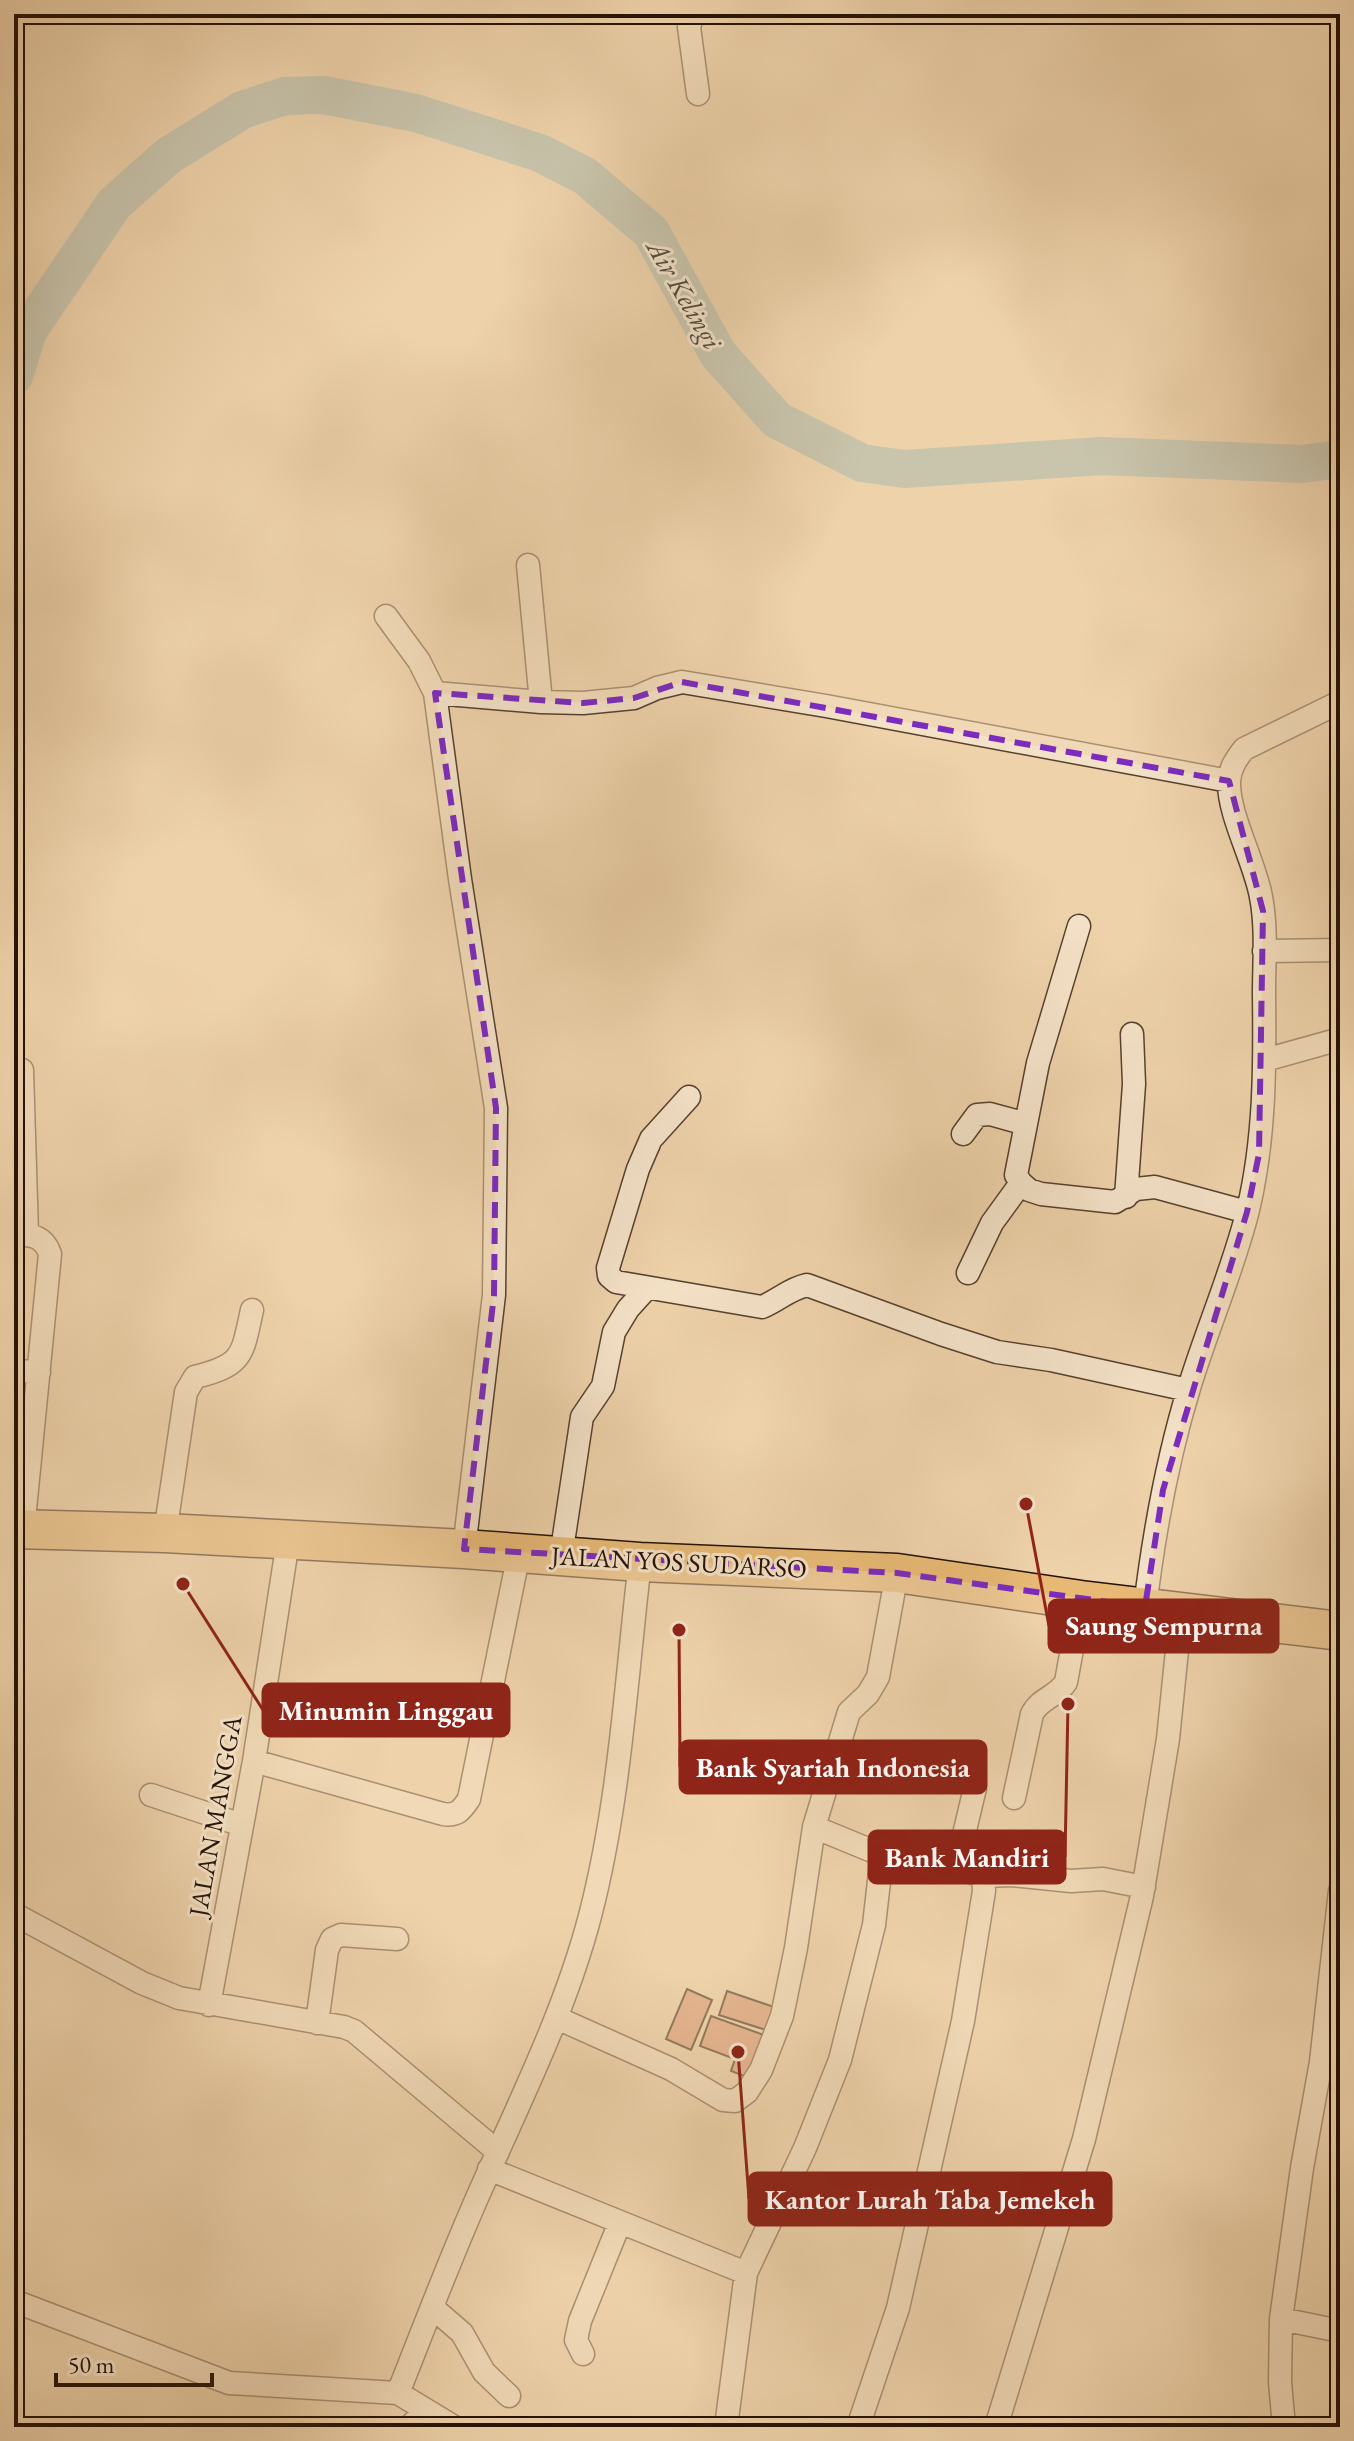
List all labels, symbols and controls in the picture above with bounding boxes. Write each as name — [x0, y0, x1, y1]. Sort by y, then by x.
water label: Air Kelingi — [638, 231, 732, 357]
street label: JALAN YOS SUDARSO — [548, 1538, 808, 1586]
callout: Saung Sempurna — [1049, 1600, 1278, 1652]
text: Saung Sempurna — [1065, 1607, 1263, 1643]
callout: Minumin Linggau — [263, 1684, 509, 1736]
text: Minumin Linggau — [279, 1692, 494, 1728]
street label: JALAN MANGGA — [180, 1712, 250, 1921]
callout: Bank Syariah Indonesia — [680, 1741, 986, 1793]
text: Bank Syariah Indonesia — [696, 1749, 971, 1785]
callout: Bank Mandiri — [869, 1831, 1065, 1883]
text: Bank Mandiri — [885, 1839, 1049, 1875]
callout: Kantor Lurah Taba Jemekeh — [749, 2173, 1111, 2225]
text: Kantor Lurah Taba Jemekeh — [765, 2181, 1096, 2217]
scale bar — [56, 2337, 212, 2387]
text: 50 m — [68, 2349, 115, 2380]

